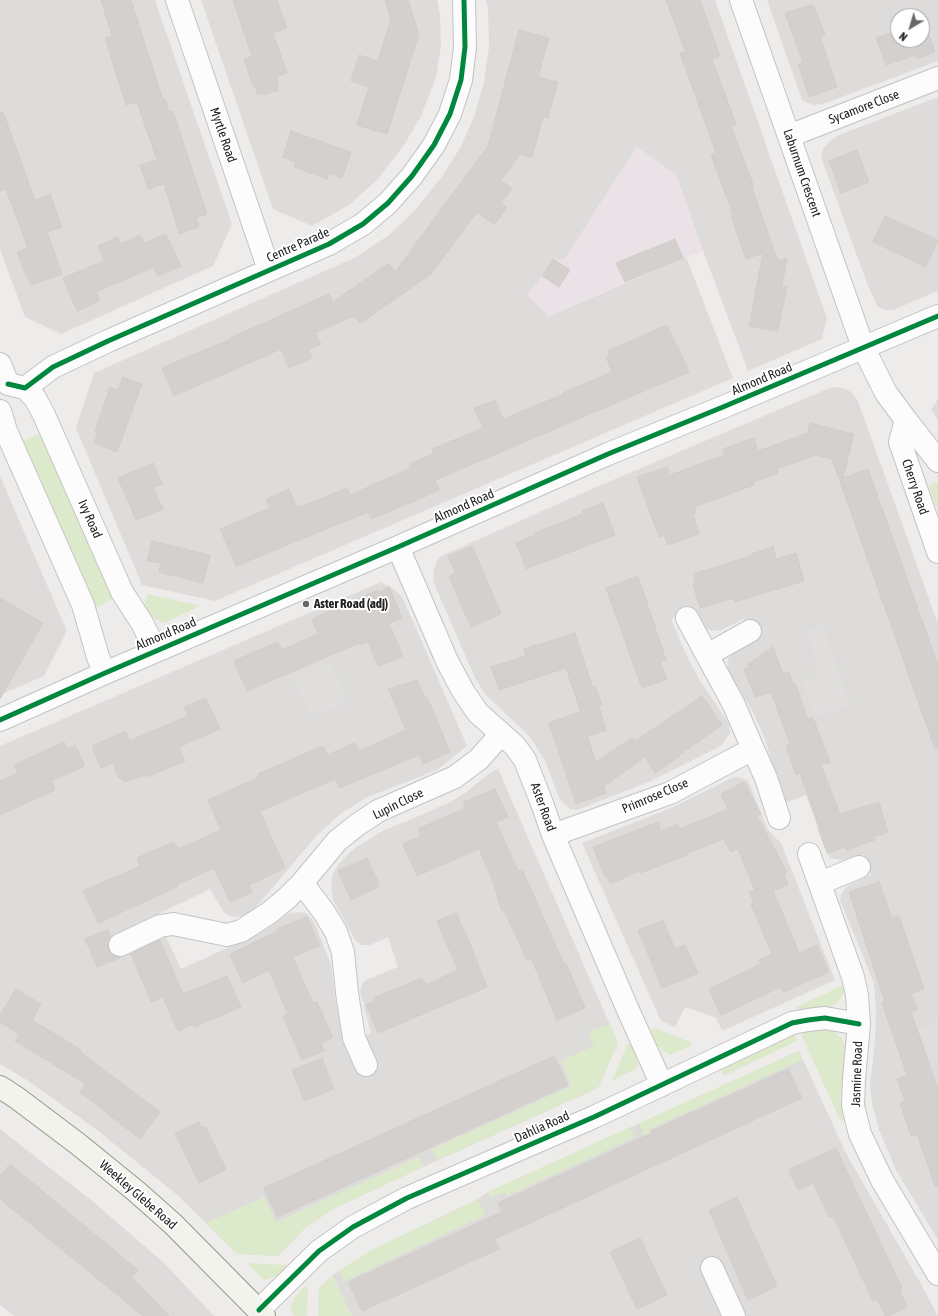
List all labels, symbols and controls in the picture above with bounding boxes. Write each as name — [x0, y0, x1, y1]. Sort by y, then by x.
north arrow — [890, 8, 930, 48]
text: N — [897, 30, 909, 43]
street label: Sycamore Close — [827, 86, 901, 128]
street label: Myrtle Road — [206, 105, 240, 165]
street label: Laburnum Crescent — [780, 127, 824, 219]
street label: Centre Parade — [264, 224, 332, 266]
street label: Almond Road — [729, 359, 795, 399]
street label: Cherry Road — [898, 457, 932, 517]
street label: Almond Road — [431, 486, 497, 526]
street label: Ivy Road — [75, 497, 105, 541]
place label: Aster Road (adj) — [314, 596, 388, 612]
marker: Aster Road (adj) — [301, 599, 311, 609]
street label: Almond Road — [133, 614, 199, 654]
street label: Primrose Close — [619, 775, 691, 817]
street label: Aster Road — [527, 780, 559, 834]
street label: Lupin Close — [370, 785, 426, 823]
street label: Jasmine Road — [848, 1041, 866, 1107]
street label: Dahlia Road — [512, 1108, 572, 1146]
street label: Weekley Glebe Road — [96, 1157, 180, 1233]

